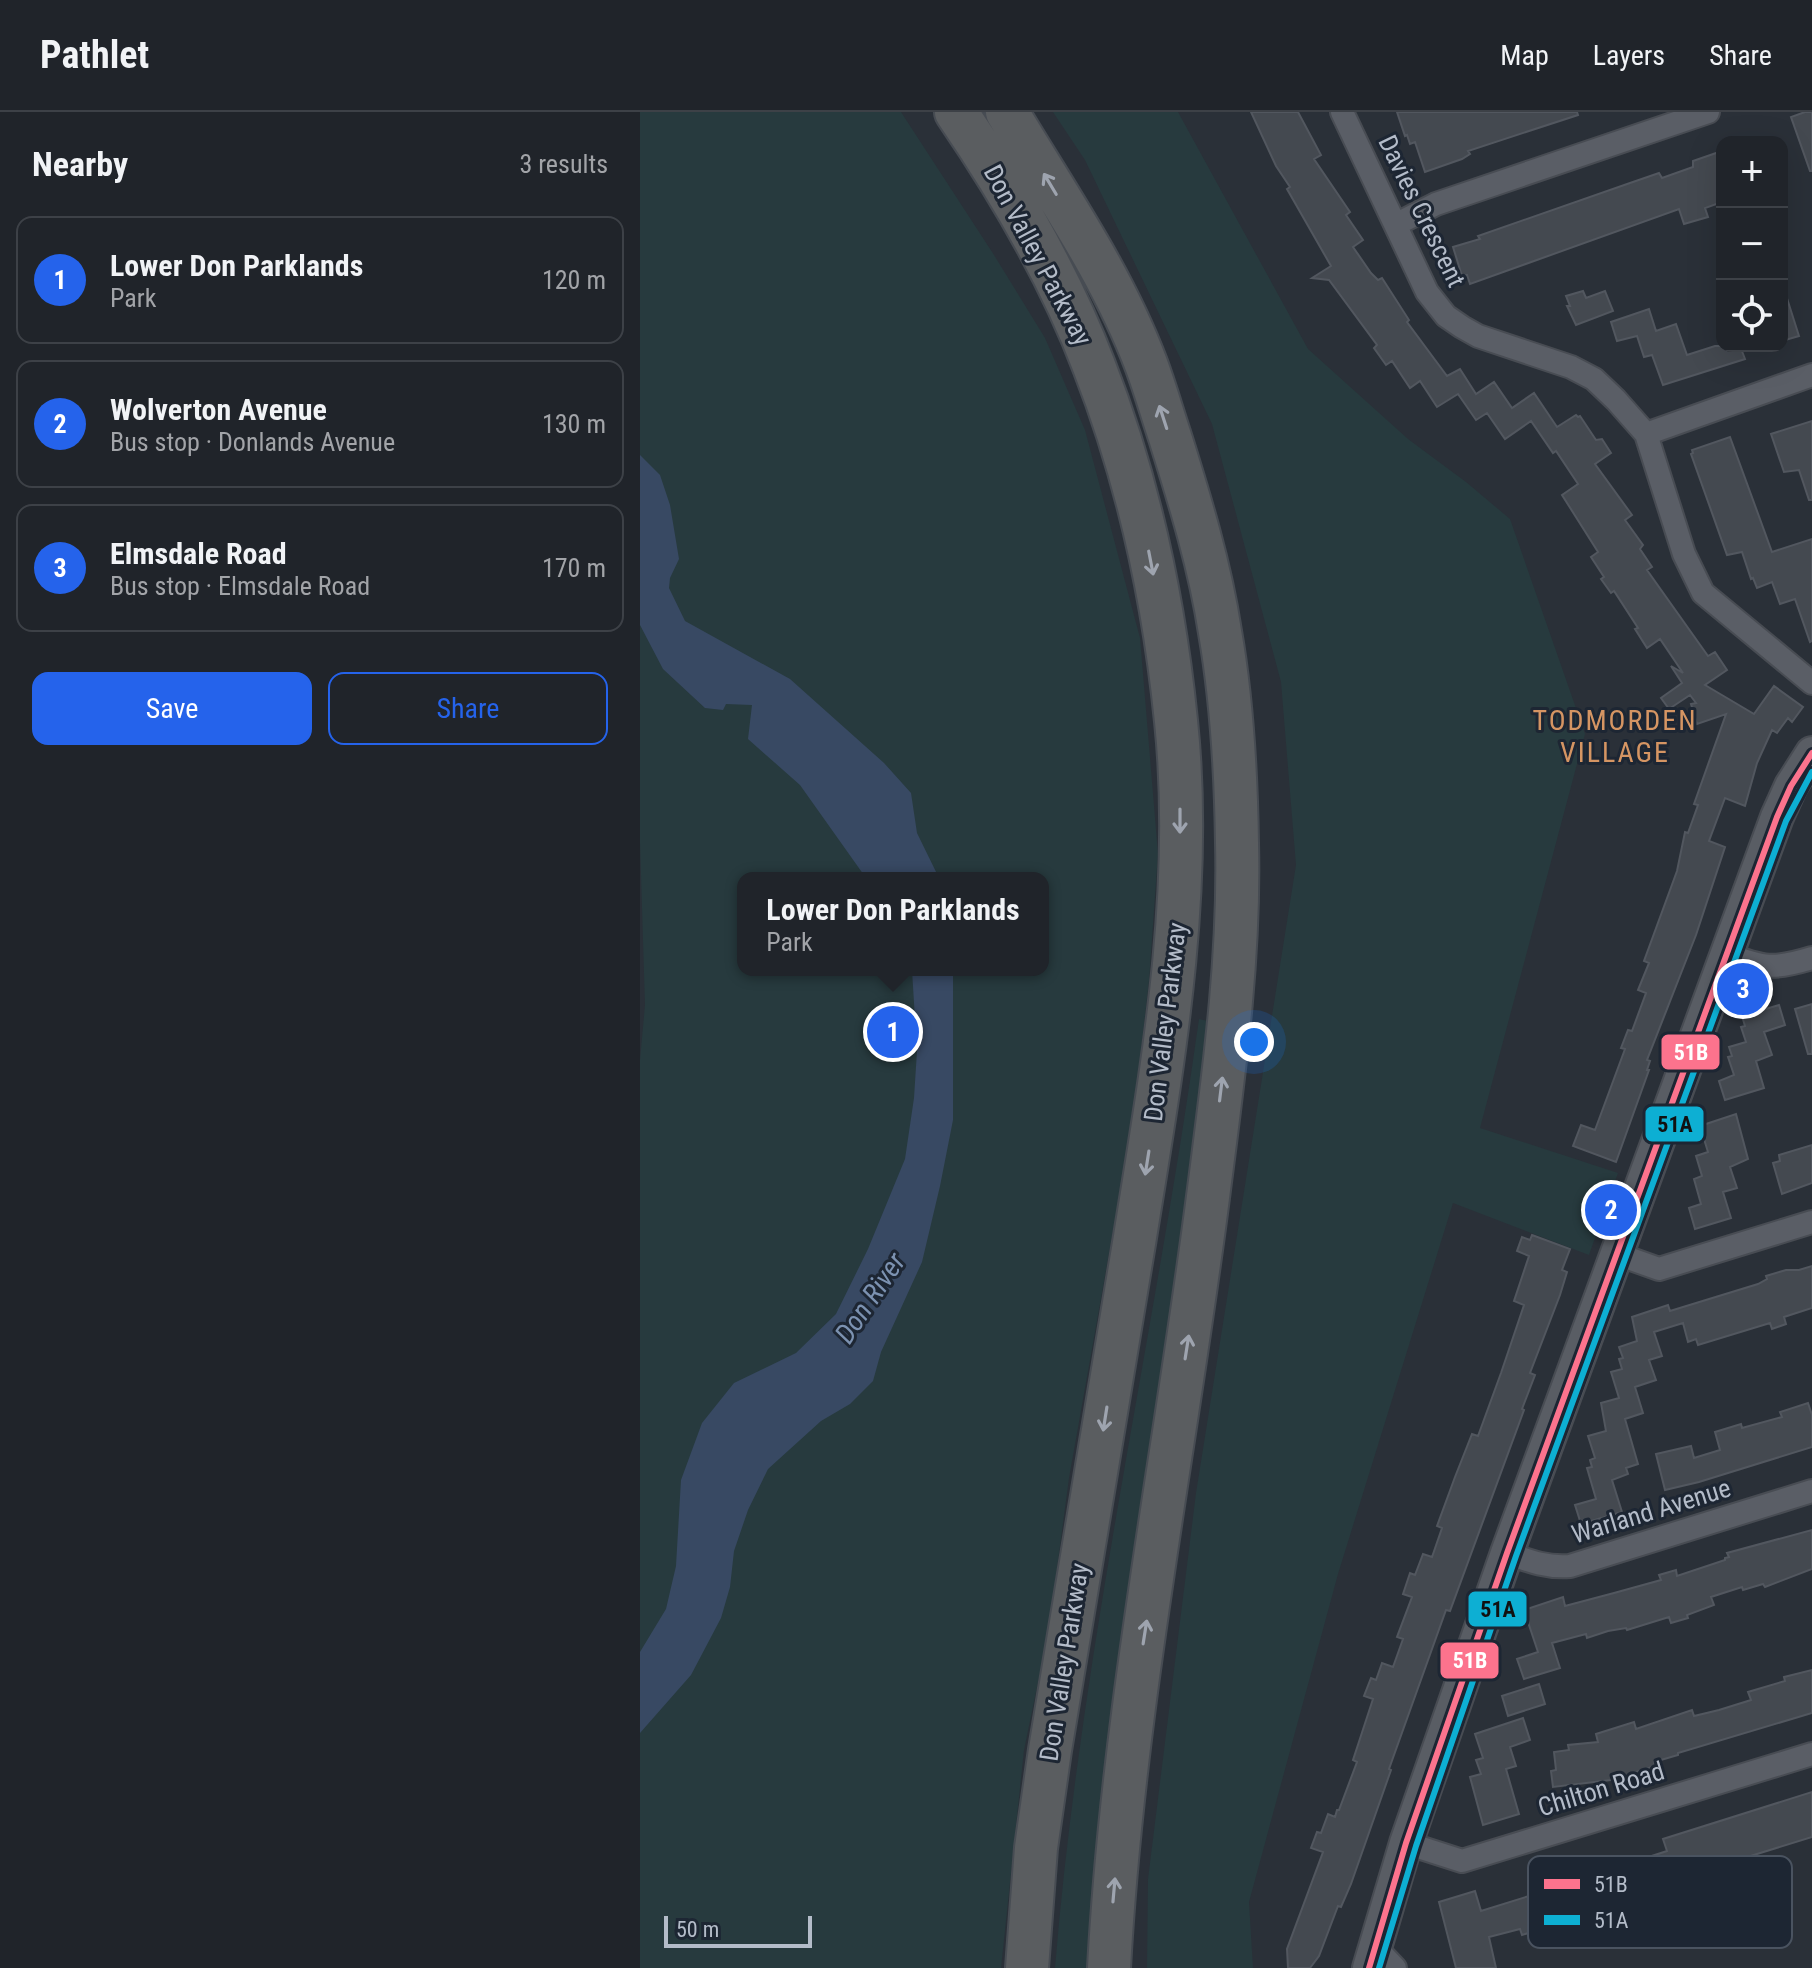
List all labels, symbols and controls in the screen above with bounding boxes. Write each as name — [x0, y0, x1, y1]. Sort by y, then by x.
text: Pathlet — [40, 33, 149, 77]
text: Map — [1500, 39, 1549, 72]
text: Layers — [1593, 39, 1665, 72]
text: Share — [1709, 39, 1772, 72]
street label: Davies Crescent — [1372, 130, 1472, 292]
map controls — [1716, 136, 1788, 352]
button: + — [1716, 136, 1788, 208]
text: Nearby — [32, 144, 128, 184]
text: 3 results — [519, 149, 608, 179]
street label: Don Valley Parkway — [978, 160, 1098, 350]
one-way arrow — [1042, 173, 1058, 196]
button: − — [1716, 208, 1788, 280]
text: Lower Don Parklands — [110, 248, 363, 283]
text: 1 — [53, 265, 67, 295]
text: 120 m — [542, 265, 606, 295]
button: locate — [1716, 280, 1788, 352]
text: Park — [110, 283, 156, 313]
text: Wolverton Avenue — [110, 392, 327, 427]
one-way arrow — [1155, 405, 1169, 430]
text: 2 — [53, 409, 67, 439]
text: 130 m — [542, 409, 606, 439]
text: Bus stop · Donlands Avenue — [110, 427, 395, 457]
text: Elmsdale Road — [110, 536, 287, 571]
one-way arrow — [1144, 550, 1159, 575]
text: 3 — [53, 553, 67, 583]
text: 170 m — [542, 553, 606, 583]
text: Bus stop · Elmsdale Road — [110, 571, 370, 601]
button: Save — [32, 672, 312, 745]
button: Share — [328, 672, 608, 745]
district label: TODMORDEN VILLAGE — [1532, 704, 1698, 769]
one-way arrow — [1172, 807, 1188, 834]
popup — [737, 872, 1049, 976]
text: Lower Don Parklands — [766, 892, 1020, 927]
street label: Don Valley Parkway — [1138, 921, 1192, 1123]
text: Park — [766, 927, 813, 957]
pin: 3 — [1717, 959, 1769, 1019]
pin: 1 — [867, 1002, 919, 1062]
your location — [1234, 1022, 1274, 1062]
line badge: 51B — [1660, 1033, 1721, 1071]
text: 51B — [1674, 1040, 1708, 1065]
one-way arrow — [1214, 1077, 1229, 1103]
line badge: 51A — [1644, 1105, 1705, 1143]
text: 51A — [1657, 1112, 1693, 1137]
one-way arrow — [1139, 1150, 1154, 1175]
pin: 2 — [1585, 1180, 1637, 1240]
water label: Don River — [828, 1246, 913, 1349]
one-way arrow — [1180, 1335, 1195, 1360]
one-way arrow — [1096, 1406, 1111, 1432]
street label: Warland Avenue — [1568, 1473, 1734, 1549]
street label: Don Valley Parkway — [1034, 1561, 1094, 1763]
line badge: 51A — [1467, 1590, 1528, 1628]
text: 51A — [1480, 1597, 1516, 1622]
one-way arrow — [1138, 1620, 1153, 1645]
line badge: 51B — [1439, 1641, 1500, 1680]
text: 51B — [1453, 1648, 1487, 1673]
street label: Chilton Road — [1534, 1756, 1668, 1822]
legend — [1528, 1856, 1792, 1948]
text: 51B — [1594, 1872, 1628, 1897]
one-way arrow — [1107, 1877, 1122, 1904]
text: 51A — [1594, 1908, 1629, 1933]
scale bar — [664, 1912, 812, 1948]
text: 50 m — [676, 1917, 719, 1942]

